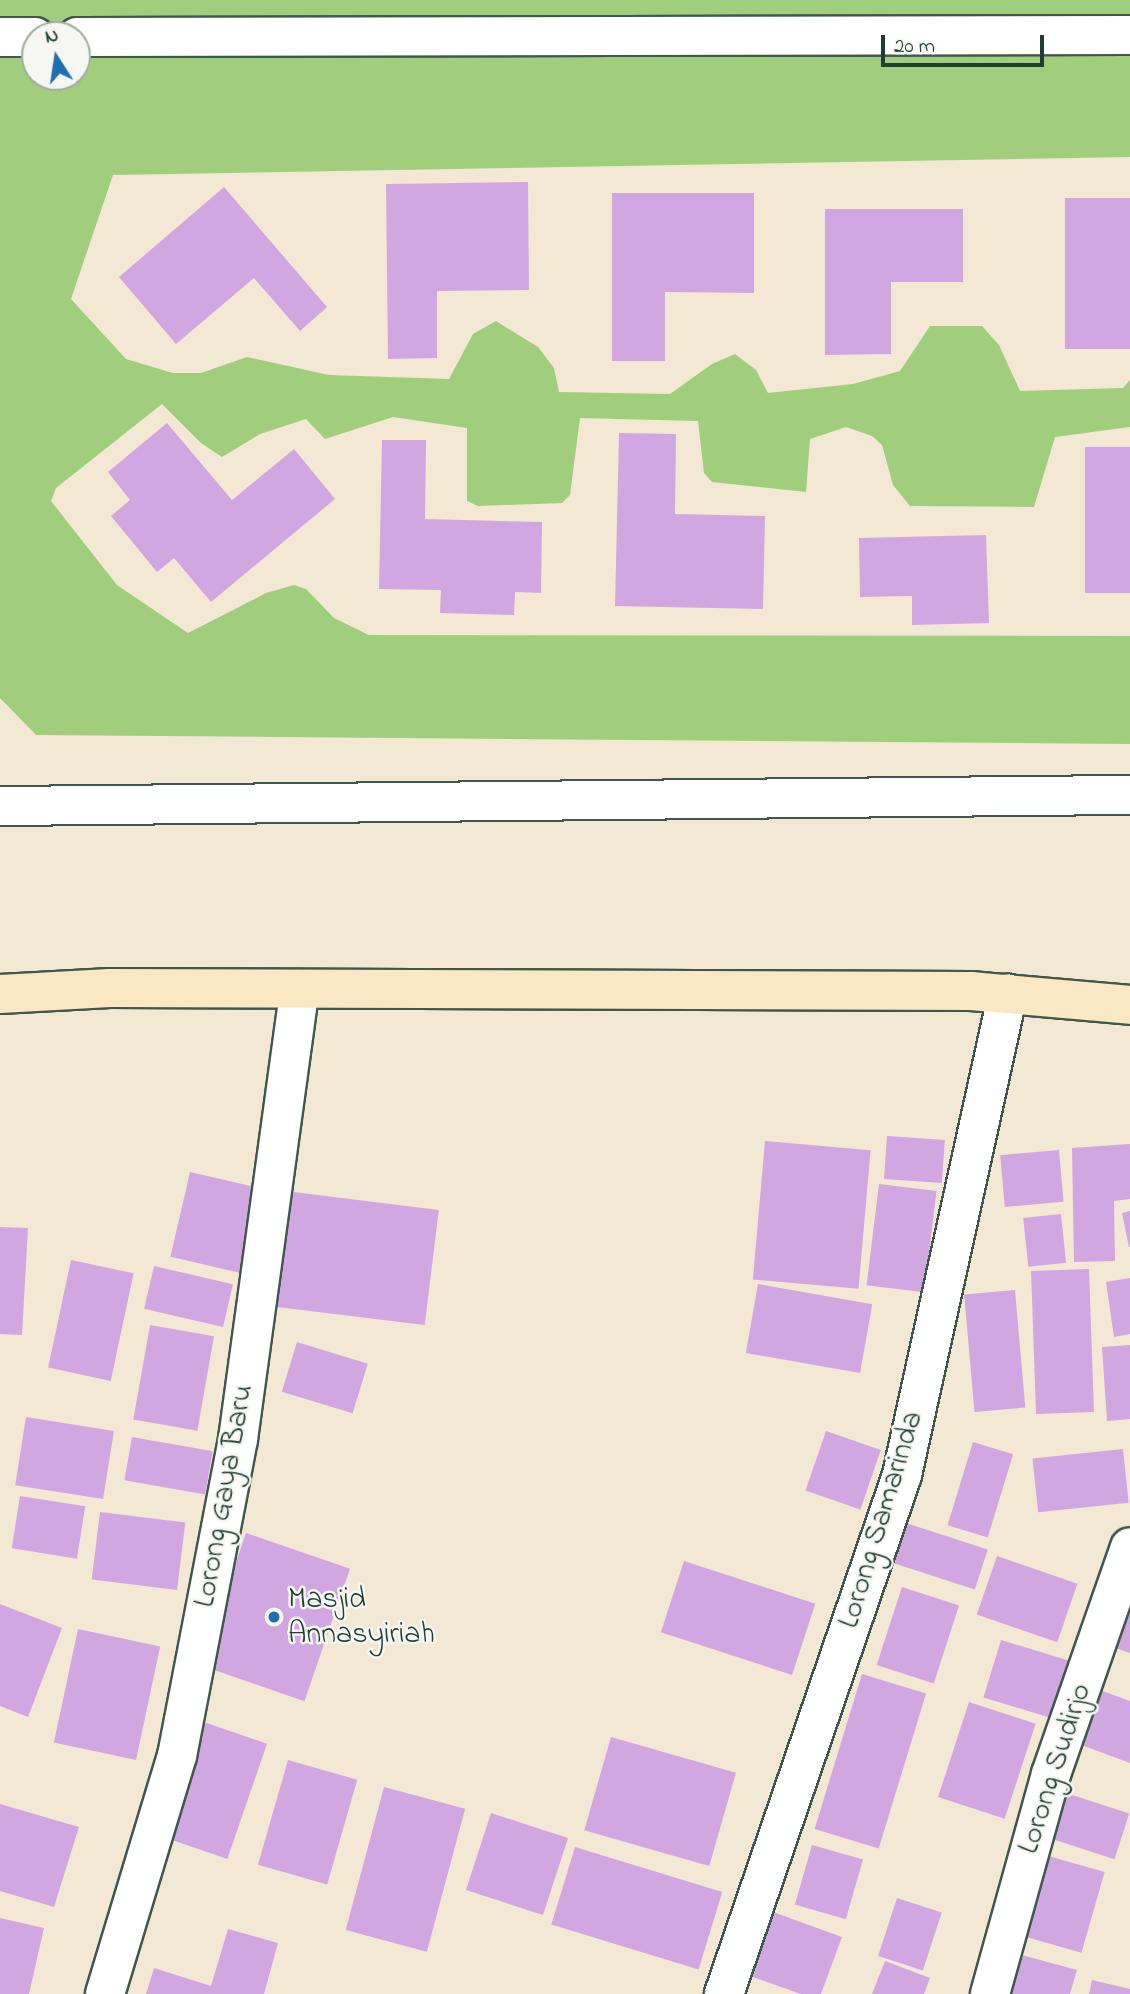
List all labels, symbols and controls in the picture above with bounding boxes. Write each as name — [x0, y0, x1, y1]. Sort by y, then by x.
north arrow — [21, 21, 91, 91]
scale bar — [885, 21, 1048, 65]
text: N — [43, 22, 61, 51]
text: 20 m — [894, 32, 935, 62]
street label: Lorong Gaya Baru — [188, 1382, 262, 1610]
street label: Lorong Samarinda — [832, 1407, 932, 1633]
place label: Masjid Annasyiriah — [288, 1582, 435, 1652]
marker: Masjid Annasyiriah — [266, 1609, 282, 1625]
street label: Lorong Sudirjo — [1012, 1679, 1100, 1859]

